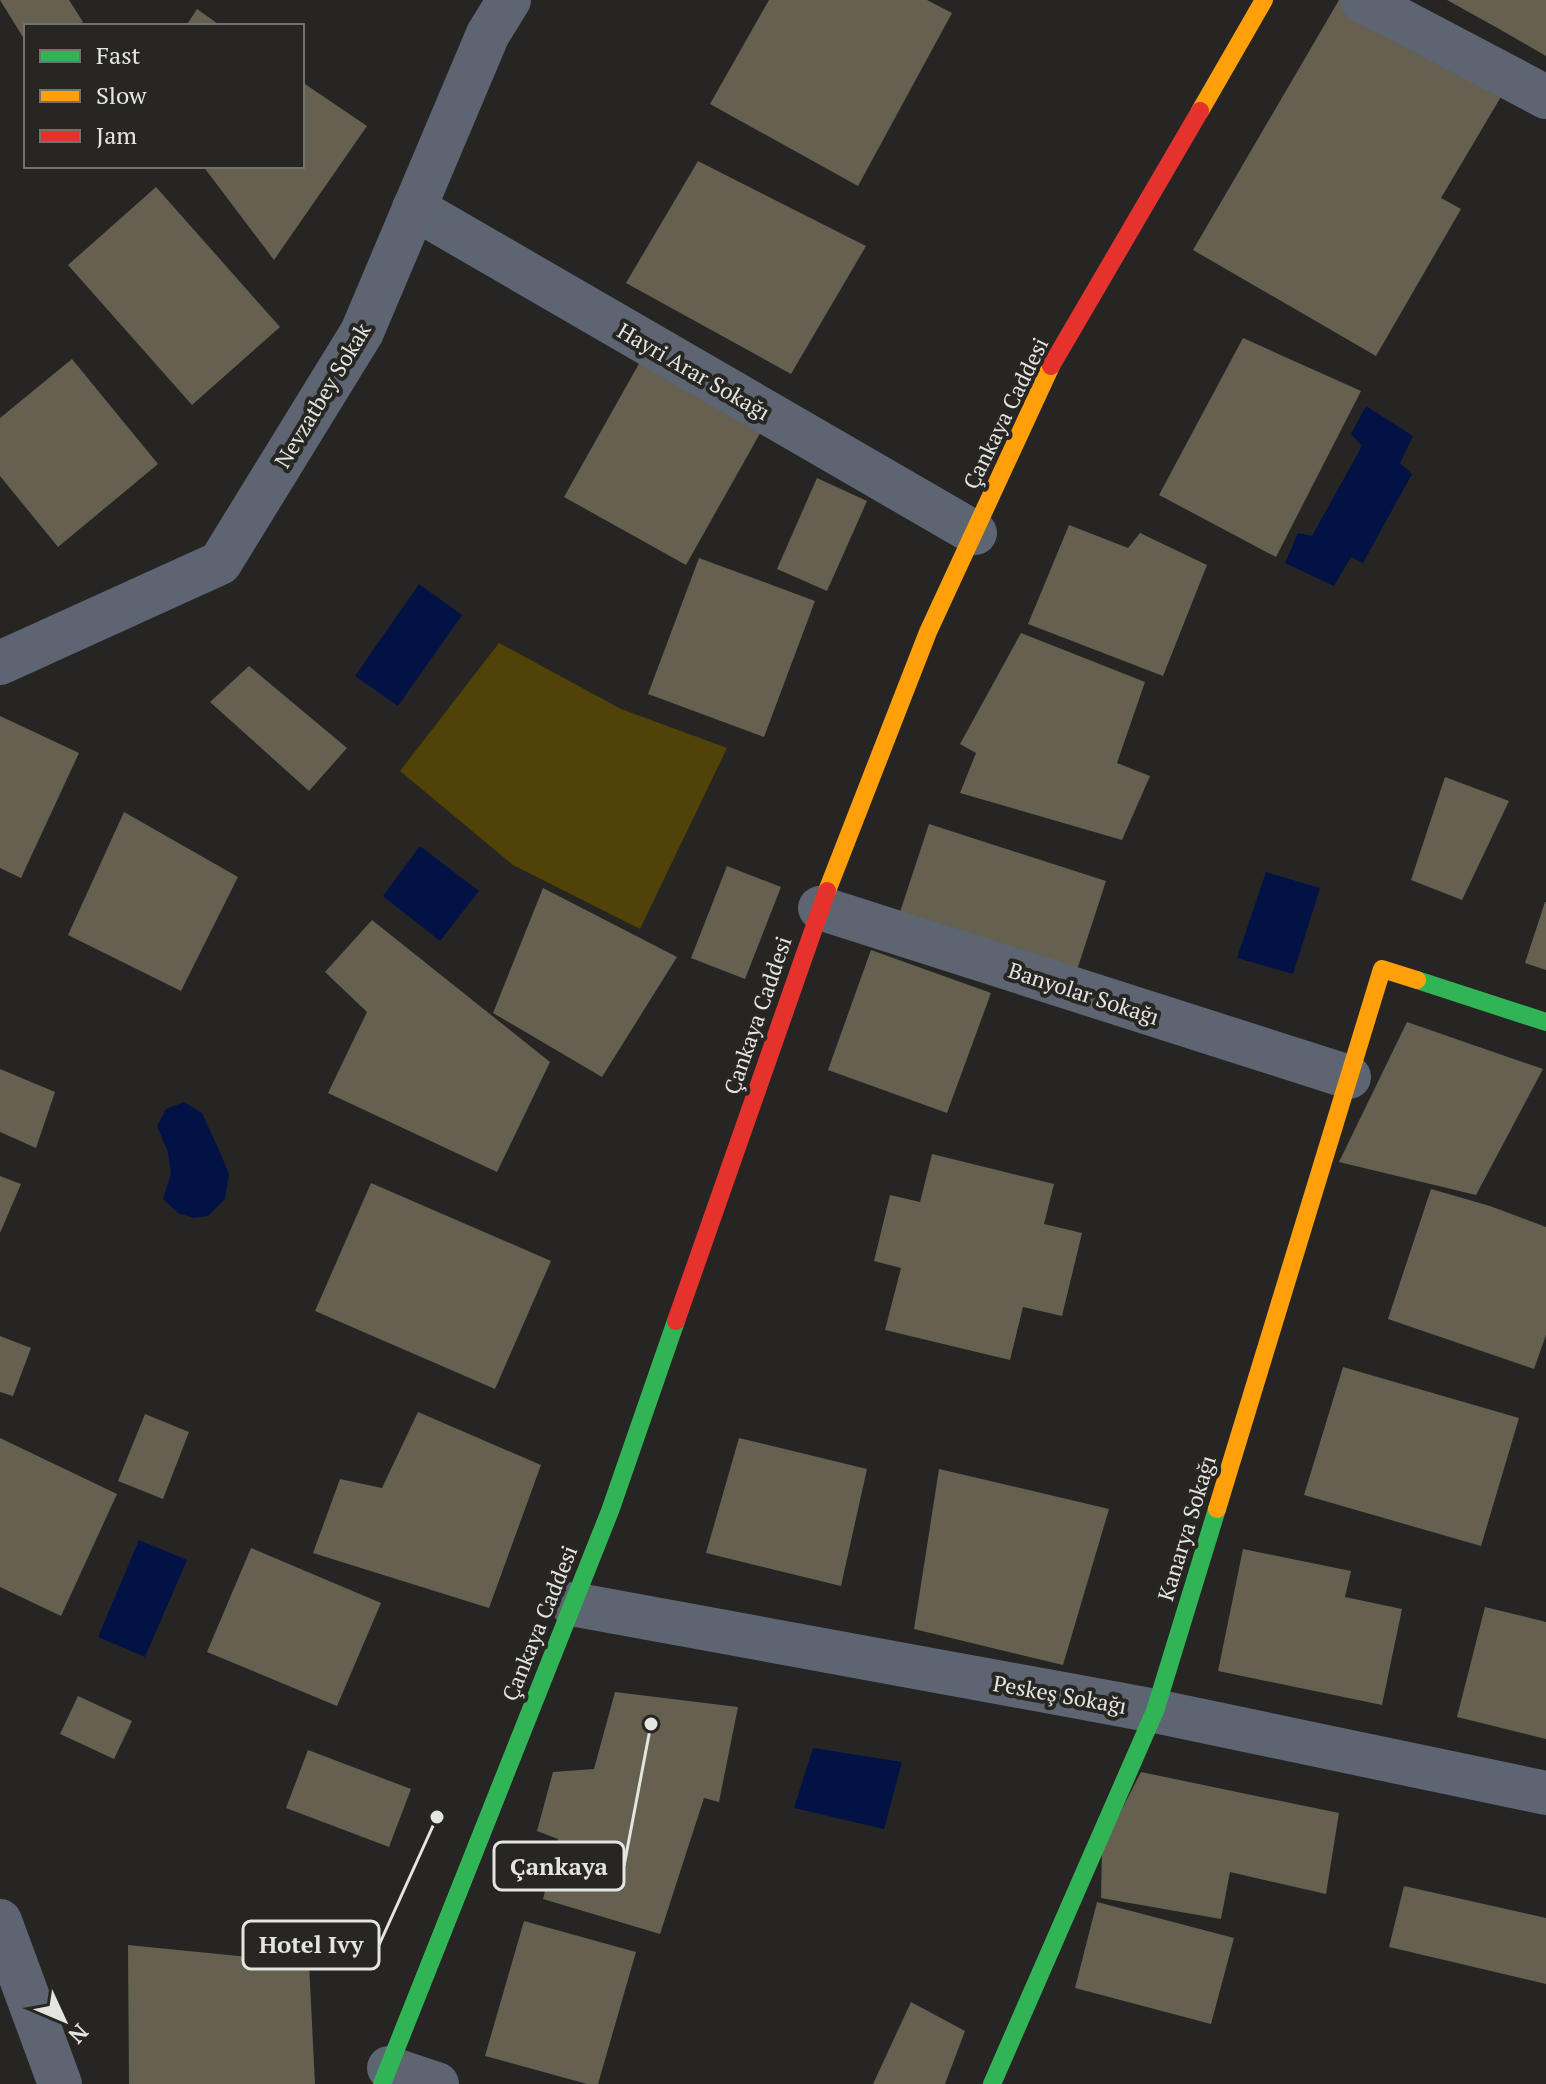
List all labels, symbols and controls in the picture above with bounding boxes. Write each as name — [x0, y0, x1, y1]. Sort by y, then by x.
legend — [24, 24, 304, 168]
text: Fast — [96, 39, 141, 71]
text: Slow — [96, 79, 147, 111]
text: Jam — [96, 119, 137, 151]
street label: Hayri Arar Sokağı — [613, 316, 775, 426]
street label: Nevzatbey Sokak — [267, 317, 377, 473]
street label: Çankaya Caddesi — [956, 332, 1054, 494]
street label: Çankaya Caddesi — [716, 932, 798, 1098]
street label: Banyolar Sokağı — [1005, 955, 1163, 1031]
street label: Kanarya Sokağı — [1150, 1452, 1222, 1604]
street label: Çankaya Caddesi — [495, 1541, 583, 1705]
street label: Peskeş Sokağı — [991, 1668, 1129, 1720]
callout: Çankaya — [494, 1842, 624, 1890]
text: Çankaya — [510, 1850, 609, 1882]
callout: Hotel Ivy — [243, 1921, 379, 1969]
text: Hotel Ivy — [259, 1928, 365, 1960]
north arrow — [24, 1980, 104, 2060]
text: N — [62, 2018, 95, 2051]

